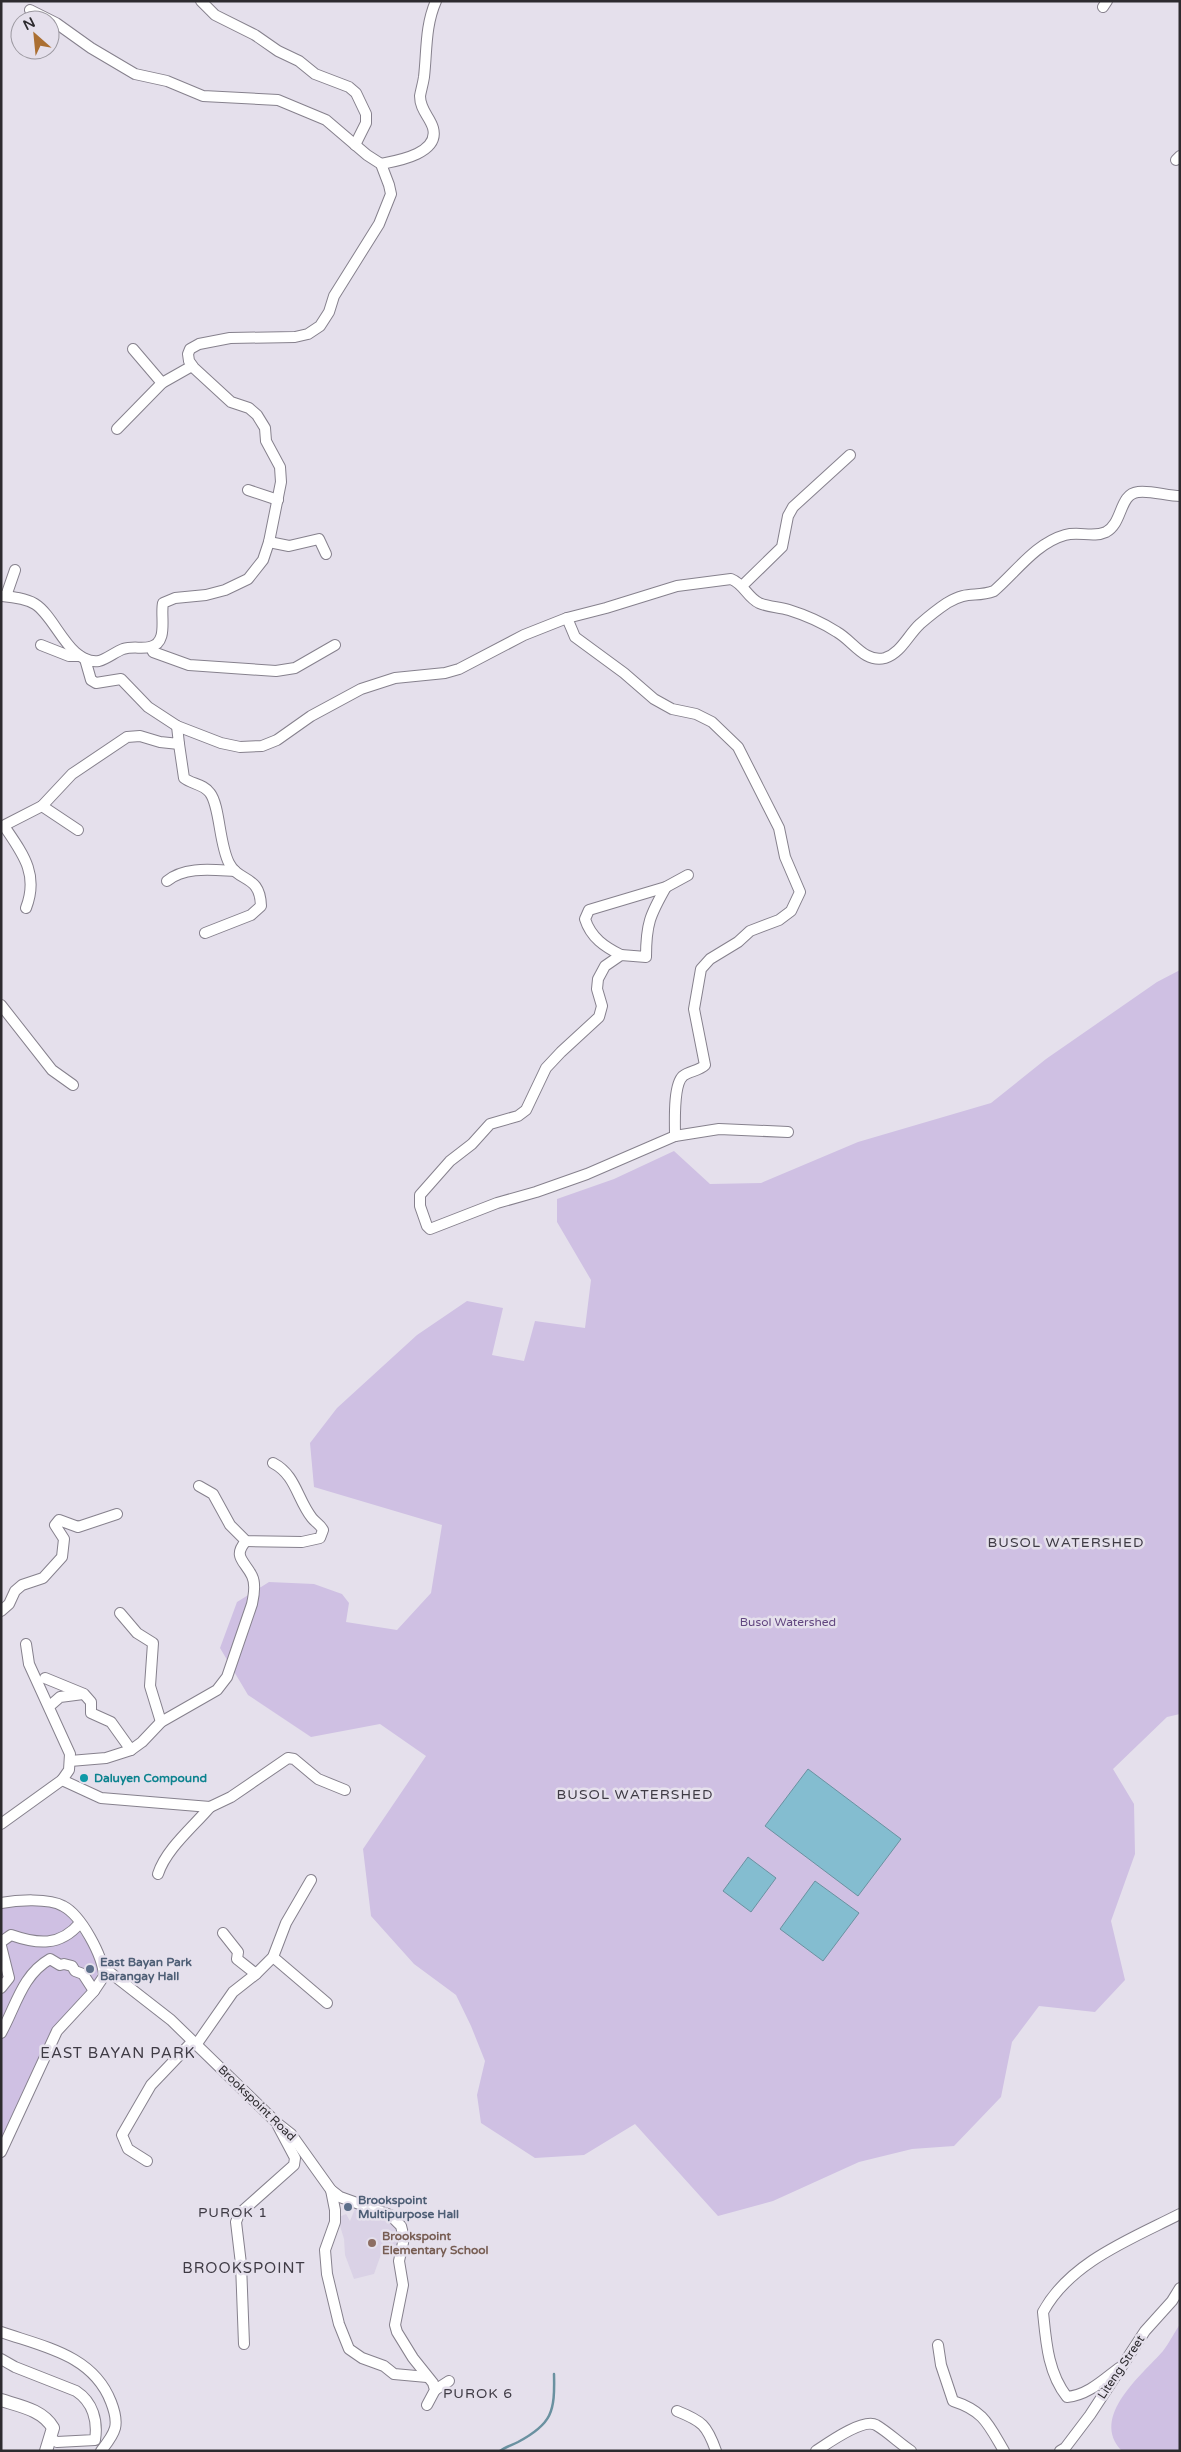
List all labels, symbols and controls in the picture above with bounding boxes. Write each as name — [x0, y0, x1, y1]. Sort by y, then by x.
north arrow — [10, 10, 60, 60]
text: N — [20, 14, 38, 34]
district label: BUSOL WATERSHED — [988, 1534, 1144, 1551]
park label: Busol Watershed — [740, 1615, 836, 1629]
place label: Daluyen Compound — [94, 1771, 207, 1786]
marker: Daluyen Compound — [78, 1772, 90, 1784]
district label: BUSOL WATERSHED — [557, 1786, 713, 1803]
place label: East Bayan Park Barangay Hall — [100, 1955, 192, 1984]
marker: East Bayan Park Barangay Hall — [84, 1963, 96, 1975]
district label: EAST BAYAN PARK — [40, 2044, 196, 2062]
street label: Brookspoint Road — [215, 2062, 299, 2144]
place label: Brookspoint Multipurpose Hall — [358, 2193, 459, 2222]
marker: Brookspoint Multipurpose Hall — [342, 2201, 354, 2213]
district label: PUROK 1 — [198, 2204, 268, 2221]
place label: Brookspoint Elementary School — [382, 2229, 489, 2258]
marker: Brookspoint Elementary School — [366, 2237, 378, 2249]
district label: BROOKSPOINT — [182, 2259, 306, 2277]
street label: Liteng Street — [1095, 2332, 1148, 2401]
district label: PUROK 6 — [443, 2385, 513, 2402]

